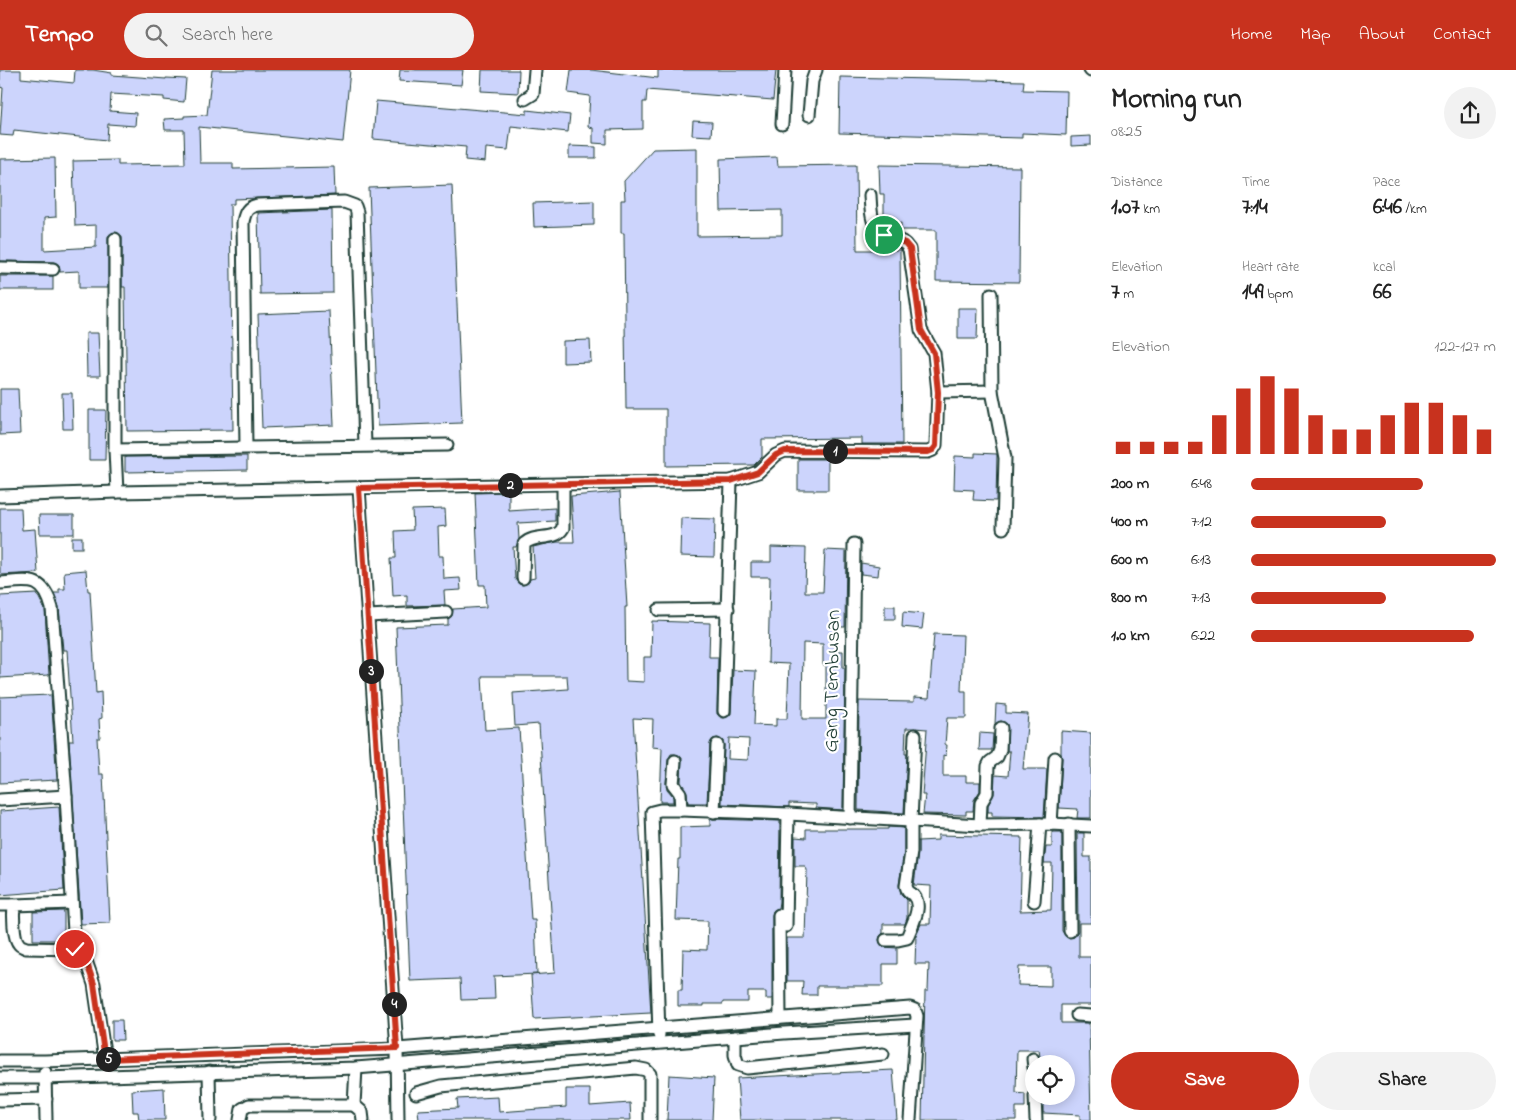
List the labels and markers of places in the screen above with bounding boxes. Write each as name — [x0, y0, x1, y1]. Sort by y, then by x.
pin — [863, 214, 905, 256]
pin: 1 — [822, 438, 848, 464]
pin: 2 — [498, 472, 522, 498]
pin: 3 — [358, 658, 384, 684]
pin — [54, 928, 96, 970]
pin: 4 — [382, 992, 406, 1016]
pin: 5 — [96, 1046, 120, 1072]

